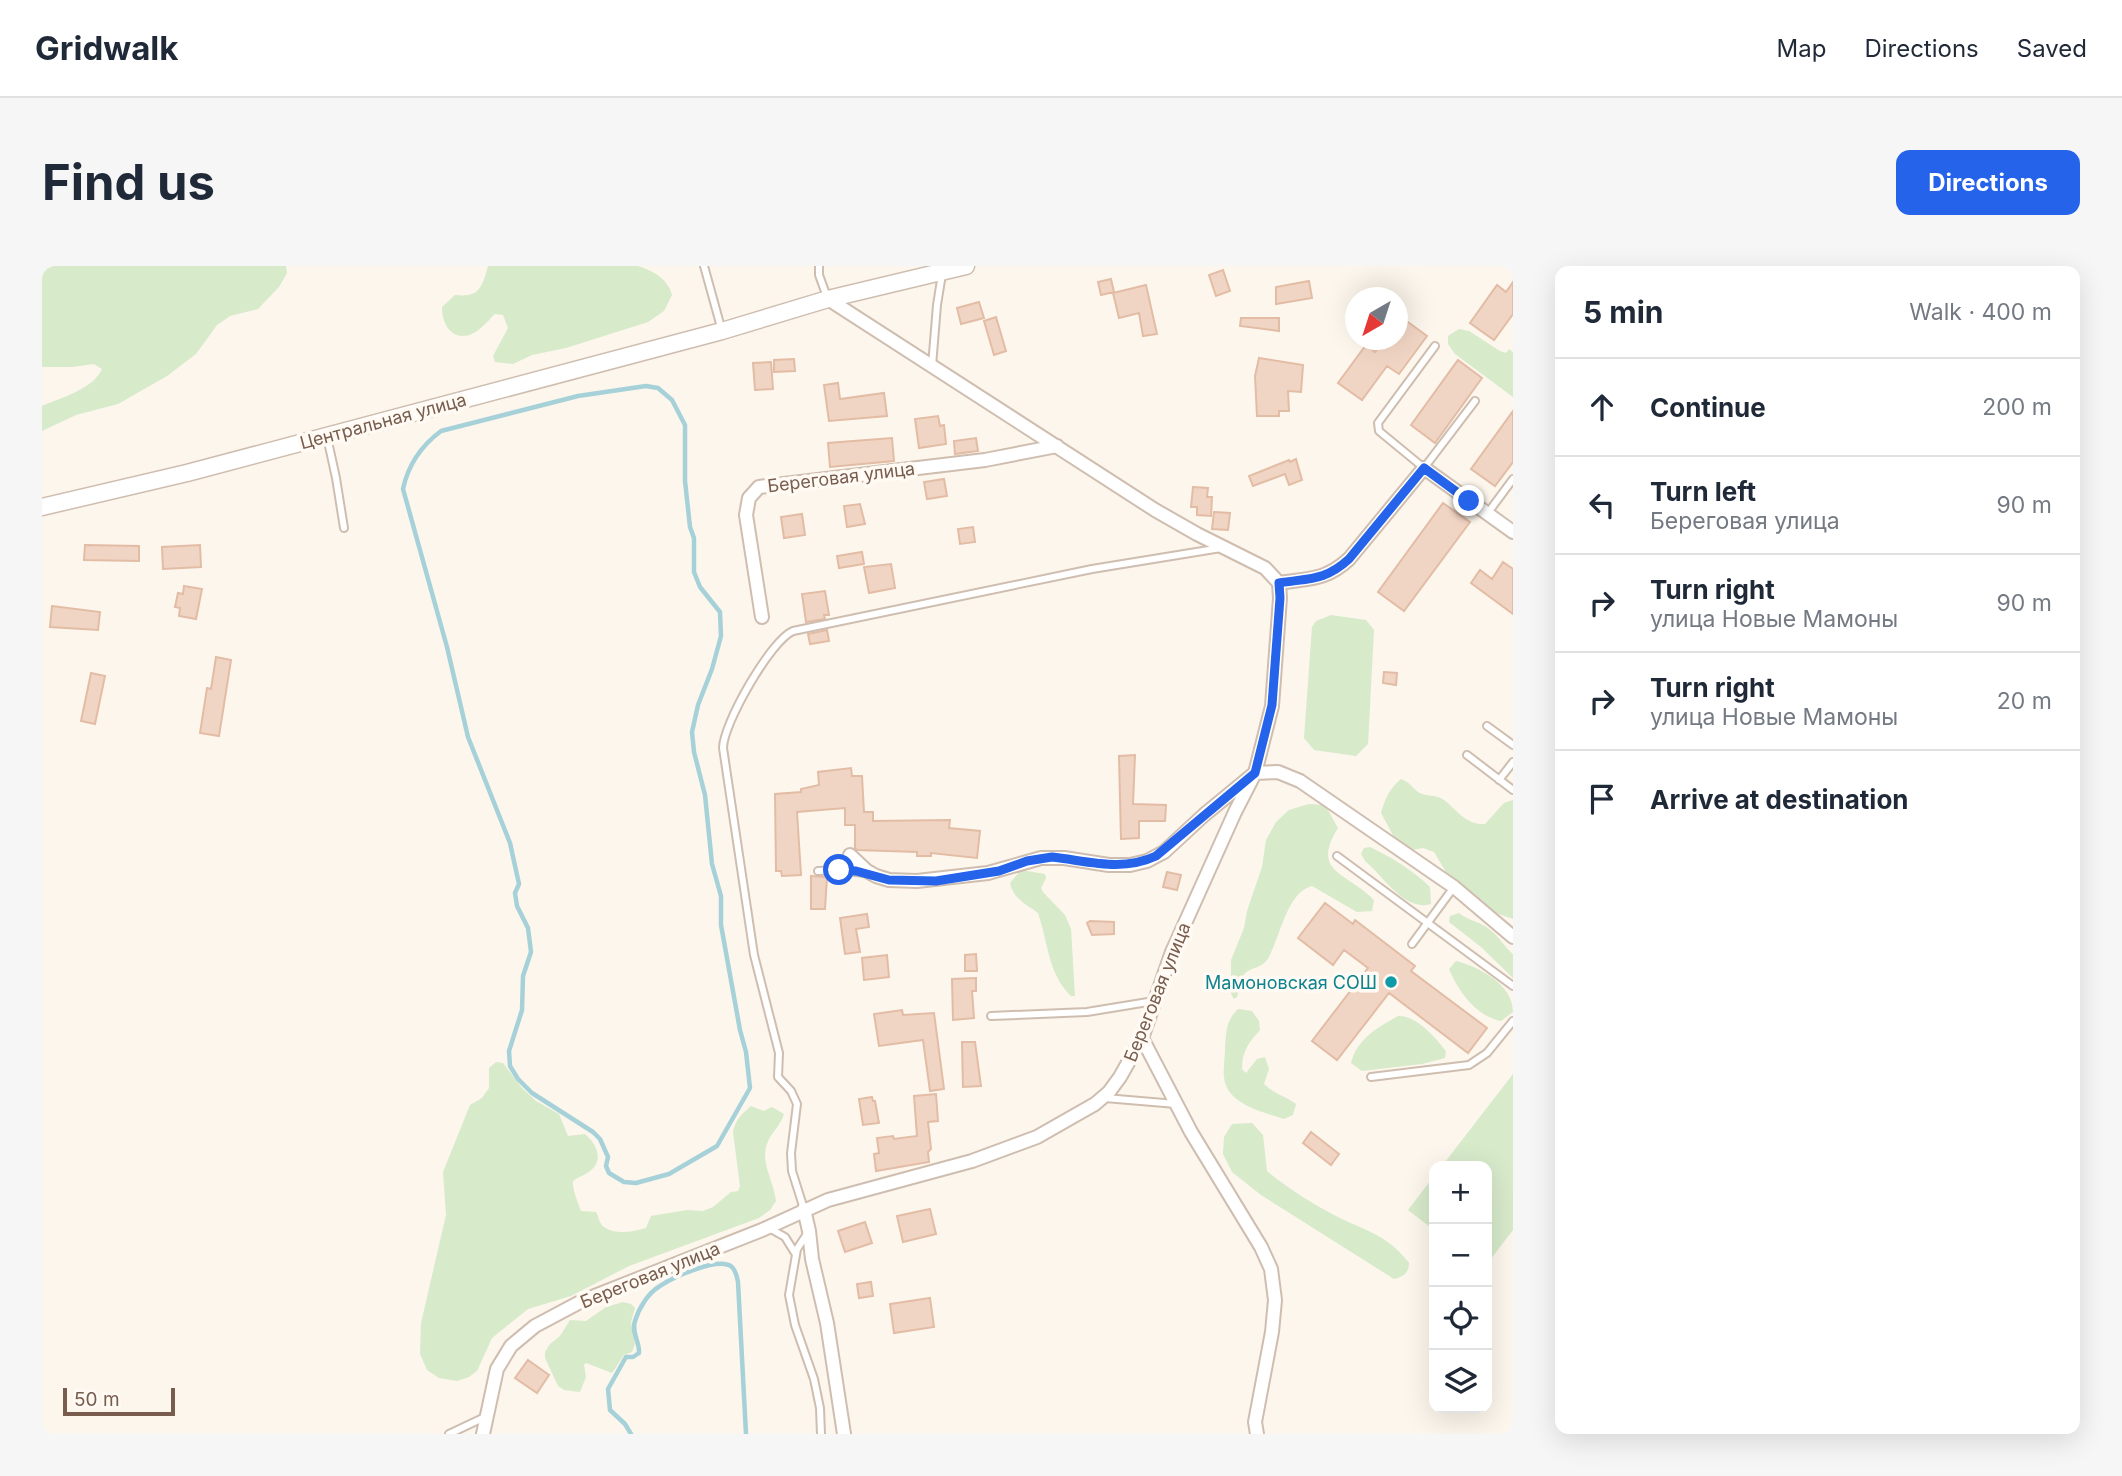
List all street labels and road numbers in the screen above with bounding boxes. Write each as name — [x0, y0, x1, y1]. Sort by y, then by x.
street label: Центральная улица — [297, 389, 469, 453]
street label: Береговая улица — [766, 458, 916, 496]
street label: Береговая улица — [1119, 919, 1195, 1065]
street label: Береговая улица — [577, 1237, 723, 1313]

